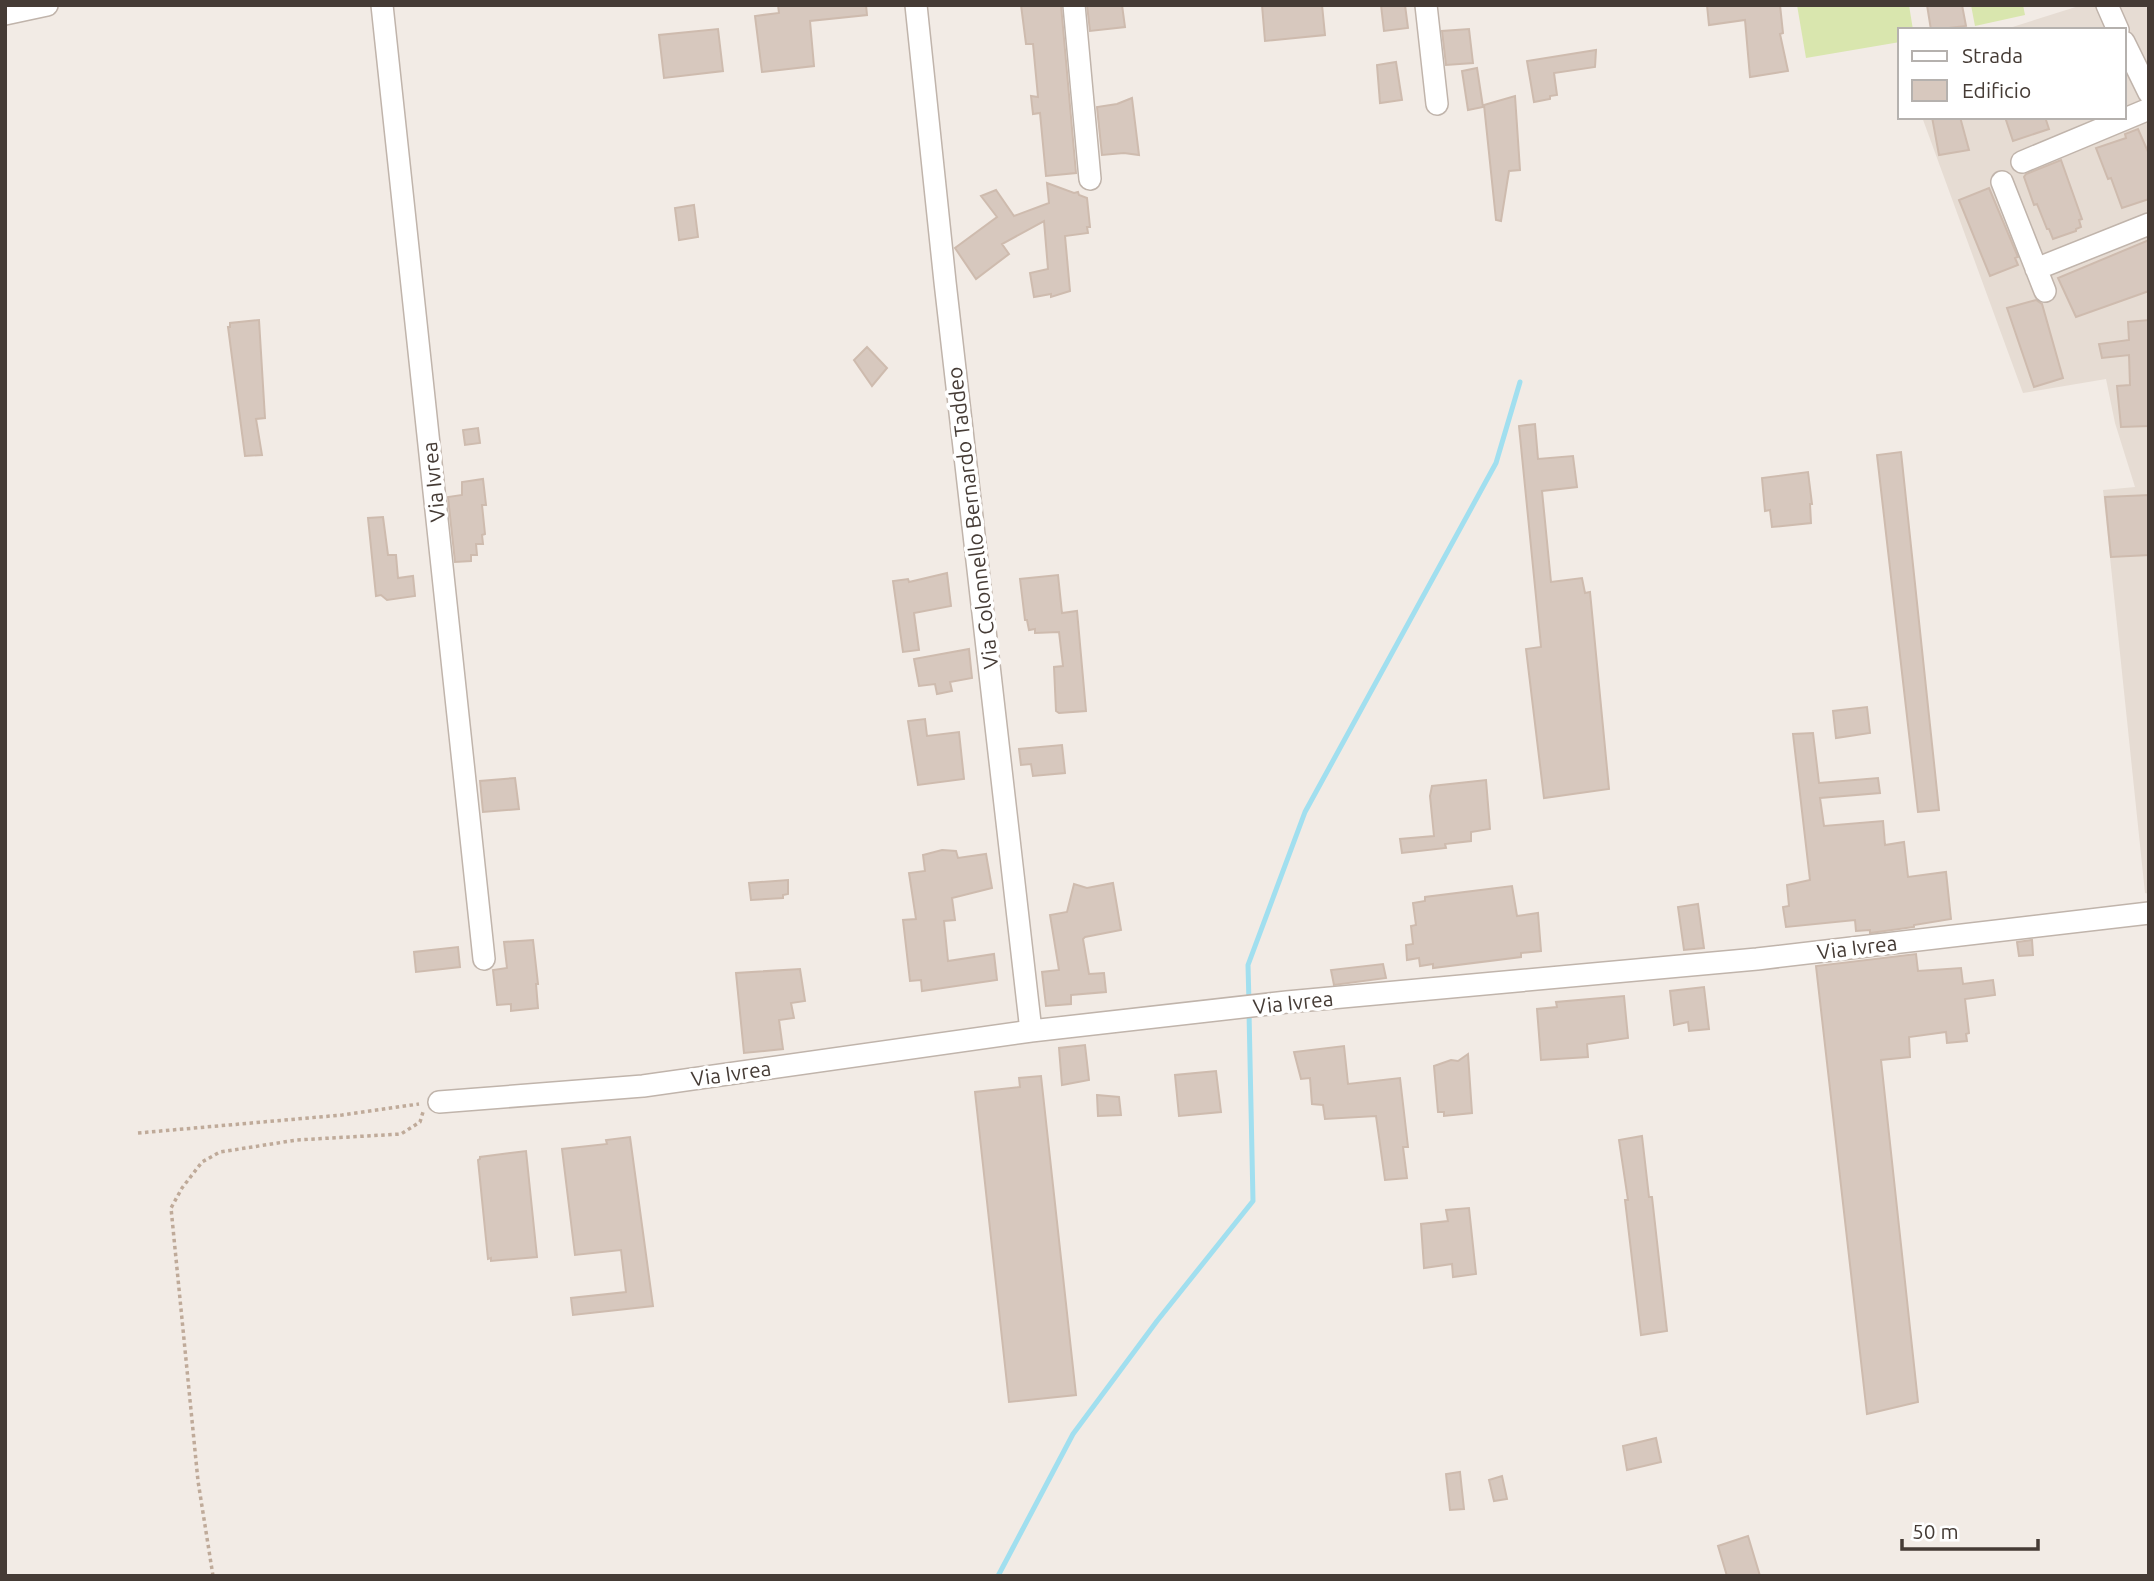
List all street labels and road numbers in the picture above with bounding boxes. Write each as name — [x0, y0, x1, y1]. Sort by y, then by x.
street label: Via Colonnello Bernardo Taddeo — [942, 365, 1002, 671]
street label: Via Ivrea — [417, 441, 449, 523]
street label: Via Ivrea — [1816, 930, 1898, 964]
street label: Via Ivrea — [1252, 986, 1334, 1018]
street label: Via Ivrea — [689, 1056, 773, 1090]

